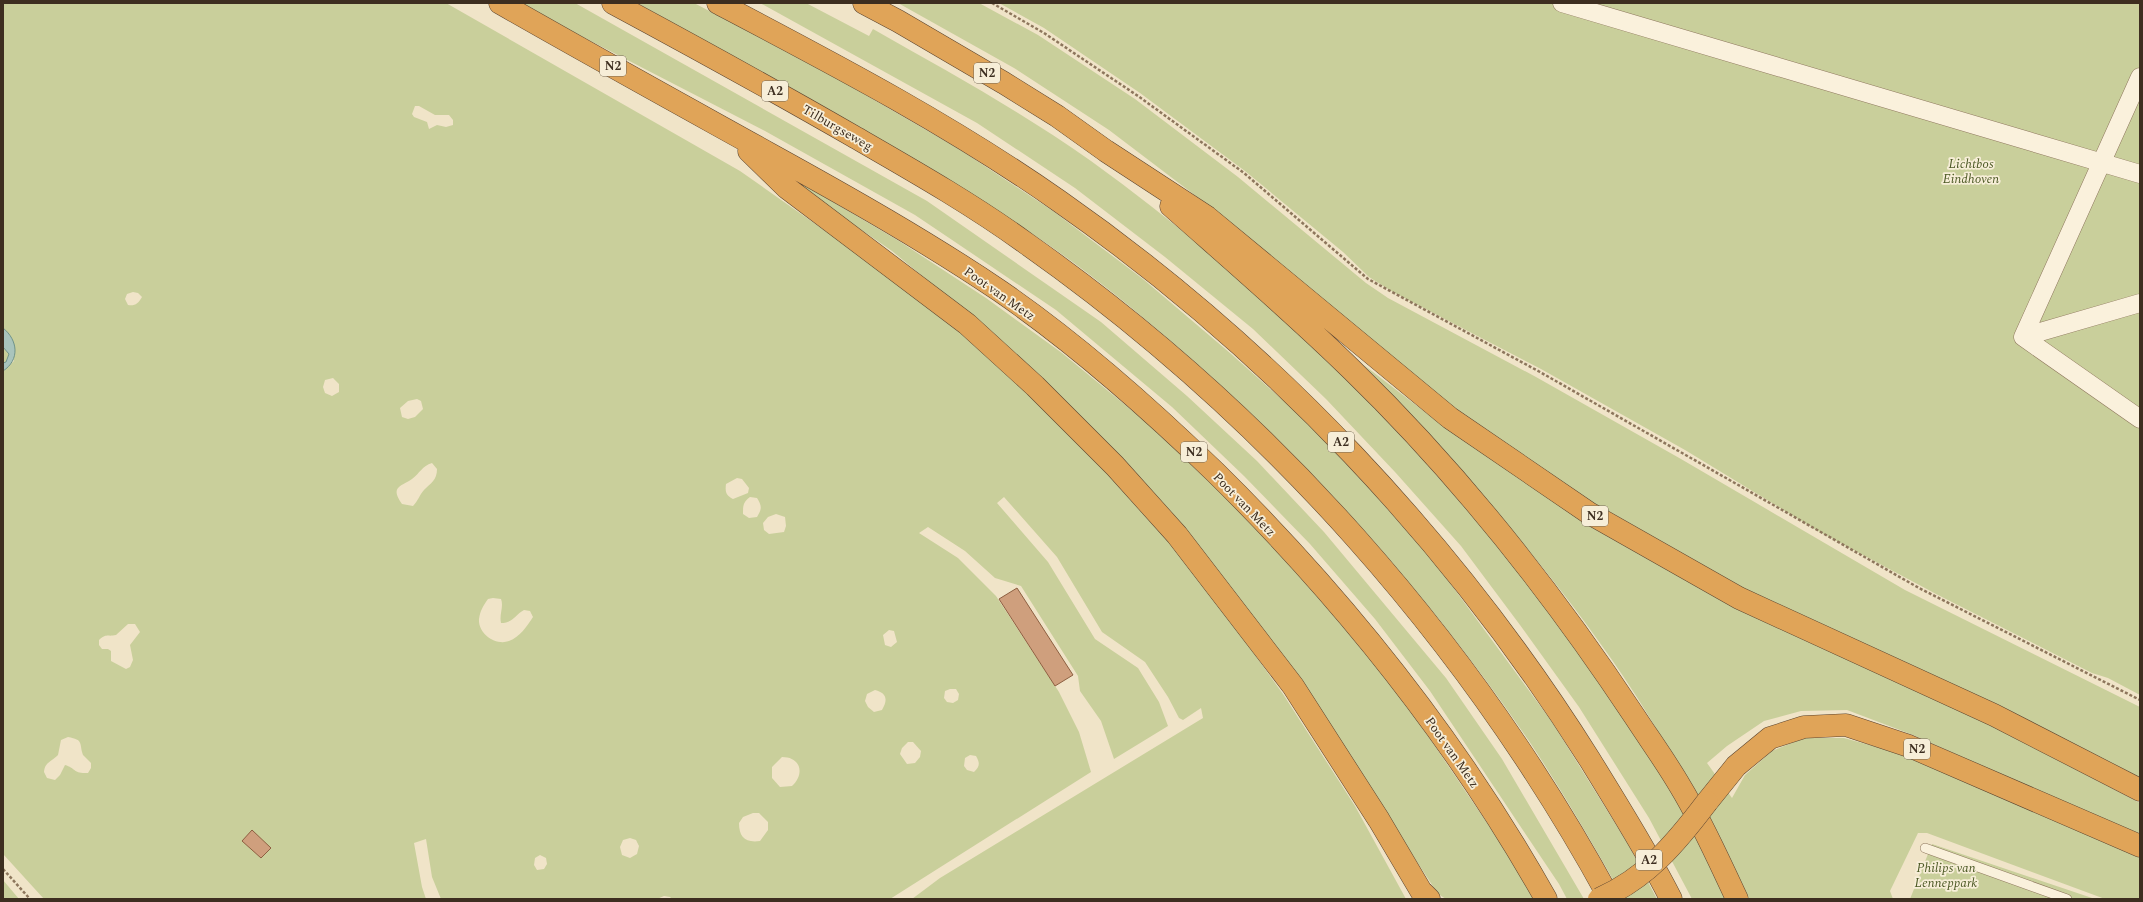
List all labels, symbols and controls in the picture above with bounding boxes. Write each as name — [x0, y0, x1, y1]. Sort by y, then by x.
road number: N2 — [600, 56, 626, 76]
road number: N2 — [974, 63, 1000, 83]
road number: A2 — [762, 81, 788, 101]
street label: Tilburgseweg — [799, 100, 876, 156]
park label: Lichtbos Eindhoven — [1943, 154, 1999, 189]
street label: Poot van Metz — [960, 262, 1039, 326]
road number: A2 — [1328, 432, 1354, 452]
road number: N2 — [1181, 442, 1207, 462]
street label: Poot van Metz — [1208, 468, 1280, 542]
road number: N2 — [1582, 506, 1608, 526]
street label: Poot van Metz — [1420, 713, 1484, 792]
road number: N2 — [1904, 739, 1930, 759]
road number: A2 — [1636, 850, 1662, 870]
park label: Philips van Lenneppark — [1915, 858, 1977, 893]

